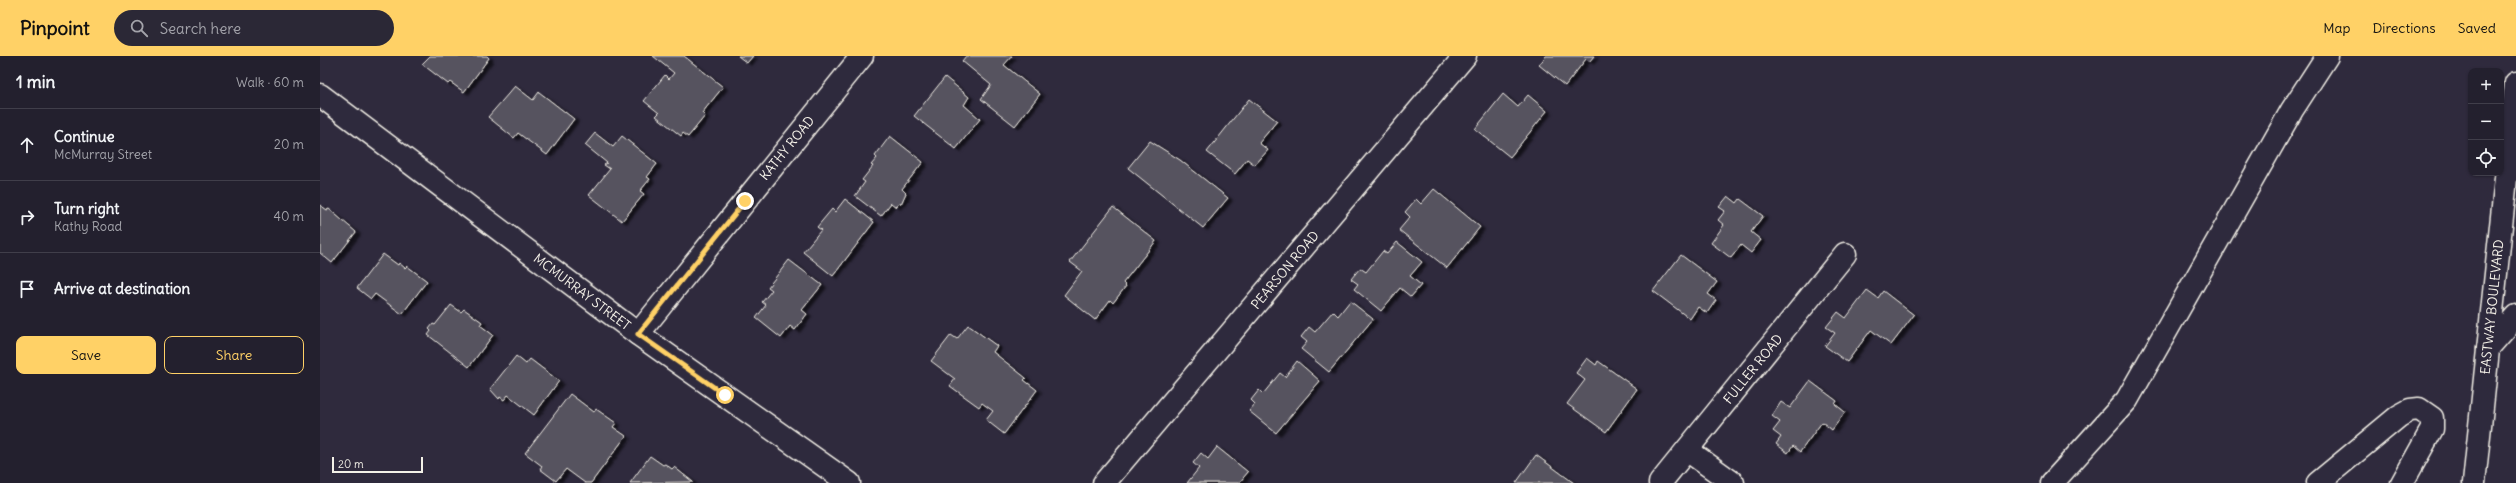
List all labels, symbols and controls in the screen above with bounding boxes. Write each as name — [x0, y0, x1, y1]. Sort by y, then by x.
search box — [114, 10, 394, 46]
text: Pinpoint — [20, 16, 90, 40]
icon: search — [128, 17, 150, 39]
text: Search here — [160, 19, 241, 38]
text: Map — [2323, 19, 2350, 37]
text: Directions — [2372, 19, 2436, 37]
text: Saved — [2458, 19, 2496, 37]
map controls — [2468, 68, 2504, 176]
button: + — [2468, 68, 2504, 104]
text: 1 min — [16, 71, 55, 93]
text: Walk · 60 m — [236, 74, 304, 91]
button: − — [2468, 104, 2504, 140]
street label: KATHY ROAD — [756, 112, 818, 184]
text: Continue — [54, 127, 115, 146]
icon: ahead — [16, 134, 38, 156]
text: 20 m — [274, 136, 304, 153]
button: locate — [2468, 140, 2504, 176]
text: McMurray Street — [54, 146, 152, 163]
route end — [736, 192, 754, 210]
text: Turn right — [54, 199, 119, 218]
icon: right — [16, 206, 38, 228]
text: 40 m — [273, 208, 304, 225]
text: Kathy Road — [54, 218, 122, 235]
street label: PEARSON ROAD — [1247, 227, 1323, 313]
street label: EASTWAY BOULEVARD — [2476, 239, 2508, 375]
street label: MCMURRAY STREET — [530, 250, 634, 334]
icon: arrive — [16, 278, 38, 300]
text: Arrive at destination — [54, 279, 190, 298]
street label: FULLER ROAD — [1720, 331, 1786, 407]
button: Save — [16, 336, 156, 374]
button: Share — [164, 336, 304, 374]
route start — [716, 386, 734, 404]
scale bar — [332, 455, 423, 474]
text: 20 m — [338, 457, 364, 471]

